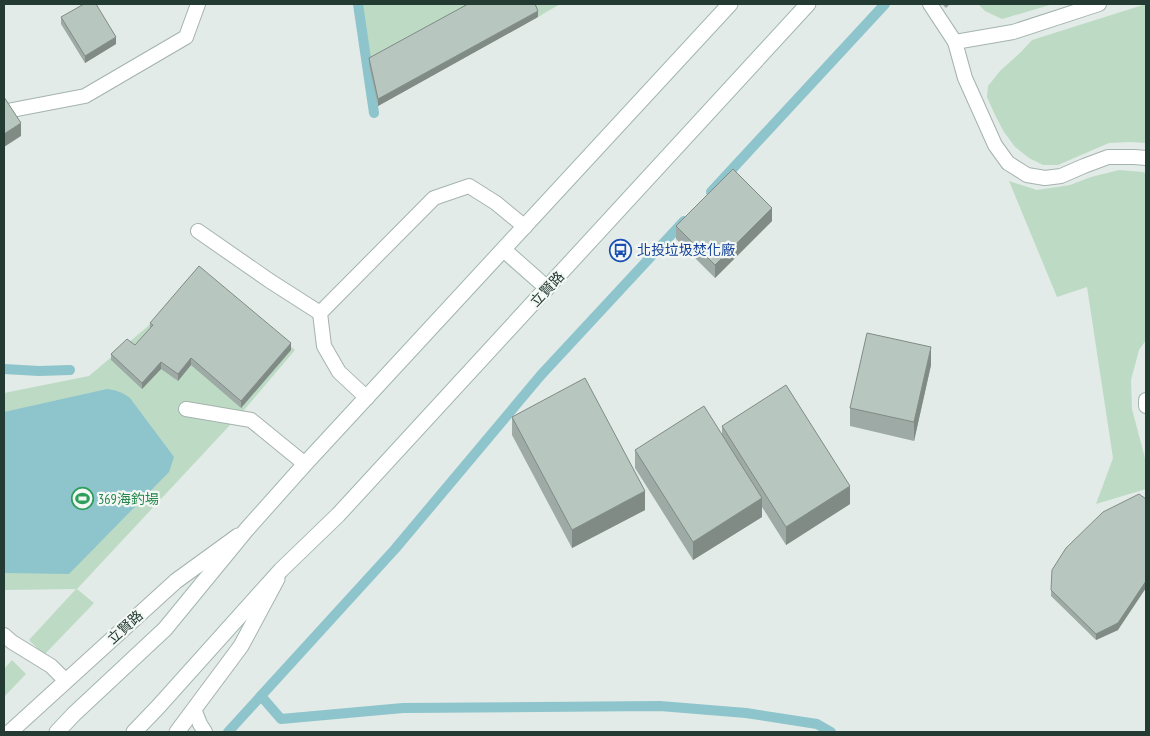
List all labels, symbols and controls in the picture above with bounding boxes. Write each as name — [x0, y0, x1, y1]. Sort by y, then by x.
bus stop icon: 北投垃圾焚化廠 — [609, 238, 633, 262]
place label: 北投垃圾焚化廠 — [637, 241, 735, 259]
street label: 立賢路 — [526, 268, 568, 310]
sports icon: 369海釣場 — [70, 487, 94, 511]
place label: 369海釣場 — [98, 490, 159, 508]
street label: 立賢路 — [103, 606, 147, 648]

